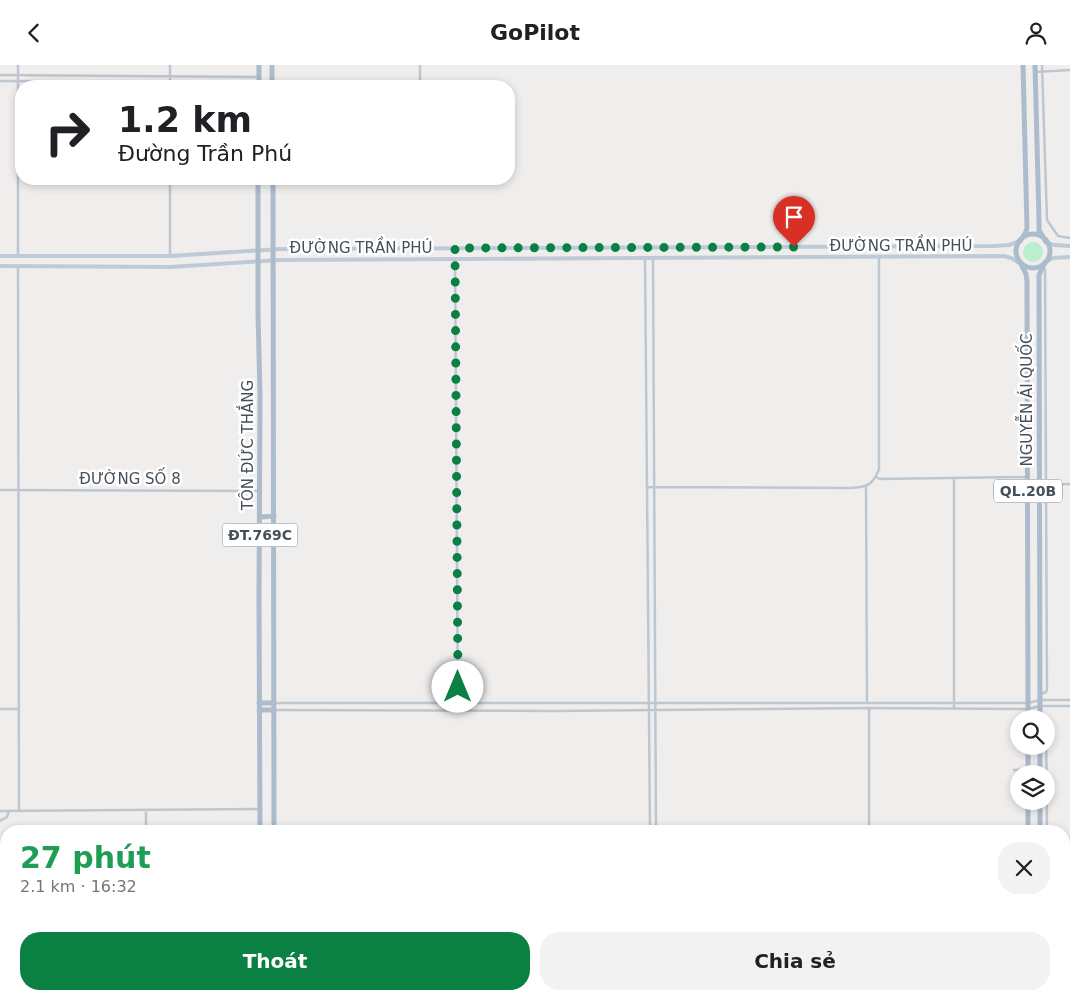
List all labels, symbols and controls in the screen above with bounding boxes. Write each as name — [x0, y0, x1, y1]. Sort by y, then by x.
icon: back — [20, 19, 48, 47]
icon: person — [1022, 19, 1050, 47]
text: GoPilot — [490, 20, 580, 45]
icon: right — [35, 100, 100, 165]
text: 1.2 km — [118, 100, 252, 140]
text: Đường Trần Phú — [118, 141, 292, 166]
pin — [773, 196, 815, 247]
icon: arrive — [780, 203, 808, 231]
street label: ĐƯỜNG TRẦN PHÚ — [830, 234, 972, 255]
street label: ĐƯỜNG TRẦN PHÚ — [290, 236, 432, 257]
street label: NGUYỄN ÁI QUỐC — [1015, 334, 1036, 466]
street label: TÔN ĐỨC THẮNG — [236, 380, 257, 511]
street label: ĐƯỜNG SỐ 8 — [79, 467, 181, 488]
road number: QL.20B — [994, 479, 1062, 503]
road number: ĐT.769C — [222, 523, 298, 547]
position arrow — [431, 660, 483, 712]
map controls — [1010, 710, 1055, 810]
button: search — [1010, 710, 1055, 755]
button: layers — [1010, 765, 1055, 810]
text: 27 phút — [20, 840, 151, 875]
button: close — [998, 842, 1050, 894]
text: 2.1 km · 16:32 — [20, 877, 137, 896]
button: Thoát — [20, 932, 530, 990]
button: Chia sẻ — [540, 932, 1050, 990]

